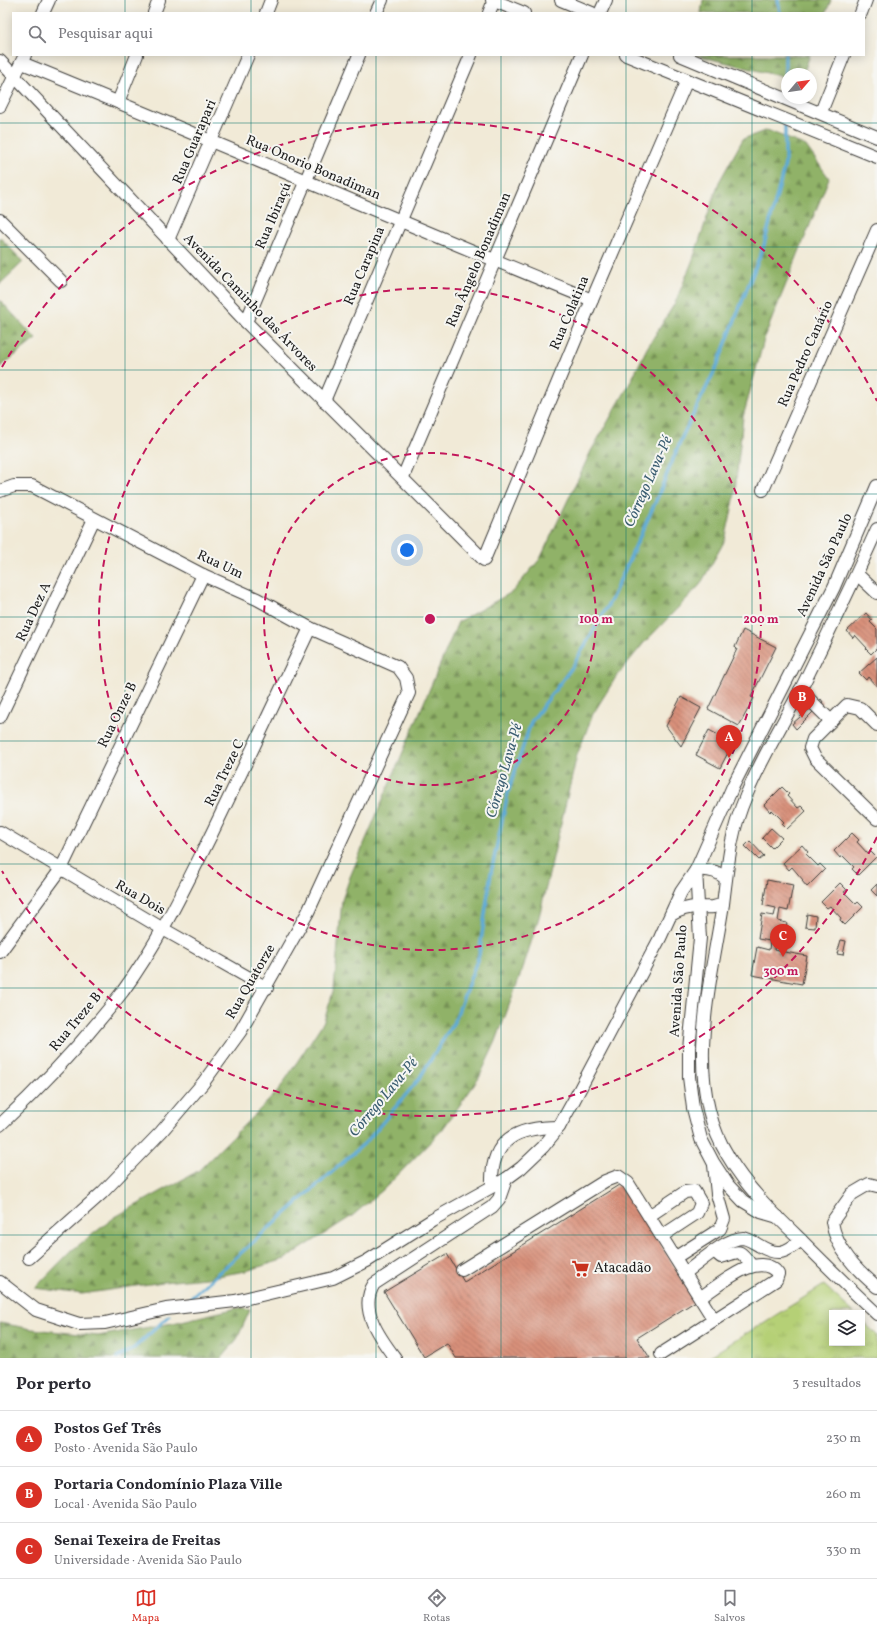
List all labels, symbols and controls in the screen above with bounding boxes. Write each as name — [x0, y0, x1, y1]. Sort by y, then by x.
search box — [12, 12, 865, 56]
icon: search — [26, 23, 48, 45]
text: Pesquisar aqui — [58, 24, 153, 45]
north arrow — [781, 68, 817, 104]
street label: Rua Guarapari — [169, 97, 221, 187]
street label: Rua Onorio Bonadiman — [243, 131, 383, 205]
street label: Rua Ibiraçú — [251, 179, 297, 252]
street label: Rua Ângelo Bonadiman — [442, 190, 516, 330]
street label: Rua Carapina — [340, 224, 390, 308]
street label: Avenida Caminho das Árvores — [179, 230, 321, 376]
street label: Rua Colatina — [546, 273, 594, 353]
street label: Rua Pedro Canário — [774, 298, 838, 410]
water label: Córrego Lava-Pé — [620, 432, 679, 531]
street label: Avenida São Paulo — [793, 510, 857, 620]
your location — [397, 540, 417, 560]
street label: Rua Um — [194, 546, 246, 584]
street label: Rua Dez A — [12, 579, 56, 645]
centre of rings — [423, 612, 437, 626]
text: 100 m — [579, 612, 613, 628]
text: 200 m — [743, 612, 779, 628]
street label: Rua Onze B — [94, 679, 142, 751]
pin: B — [789, 685, 815, 718]
water label: Córrego Lava-Pé — [481, 720, 529, 821]
pin: A — [716, 725, 742, 758]
street label: Rua Treze C — [201, 736, 249, 810]
street label: Rua Dois — [111, 876, 169, 920]
street label: Avenida São Paulo — [666, 924, 692, 1038]
pin: C — [770, 924, 796, 957]
street label: Rua Quatorze — [222, 941, 280, 1023]
text: 300 m — [764, 964, 799, 980]
street label: Rua Treze B — [46, 988, 106, 1056]
water label: Córrego Lava-Pé — [345, 1053, 424, 1142]
supermarket icon: Atacadão — [571, 1258, 591, 1278]
place label: Atacadão — [594, 1259, 651, 1278]
map controls — [829, 1310, 865, 1346]
button: layers — [829, 1310, 865, 1346]
text: Por perto — [16, 1373, 91, 1396]
text: 3 resultados — [792, 1375, 861, 1393]
text: Postos Gef Três — [54, 1419, 162, 1440]
text: A — [24, 1430, 34, 1448]
text: 230 m — [826, 1430, 861, 1448]
text: Posto · Avenida São Paulo — [54, 1440, 198, 1458]
text: Portaria Condomínio Plaza Ville — [54, 1475, 282, 1496]
text: B — [25, 1486, 33, 1504]
text: 260 m — [826, 1486, 861, 1504]
text: Local · Avenida São Paulo — [54, 1496, 197, 1514]
text: Senai Texeira de Freitas — [54, 1531, 221, 1552]
text: C — [25, 1542, 33, 1560]
text: 330 m — [826, 1542, 861, 1560]
text: Universidade · Avenida São Paulo — [54, 1552, 242, 1570]
tab: Mapa — [132, 1587, 159, 1626]
tab: Rotas — [423, 1587, 450, 1626]
tab: Salvos — [714, 1587, 745, 1626]

